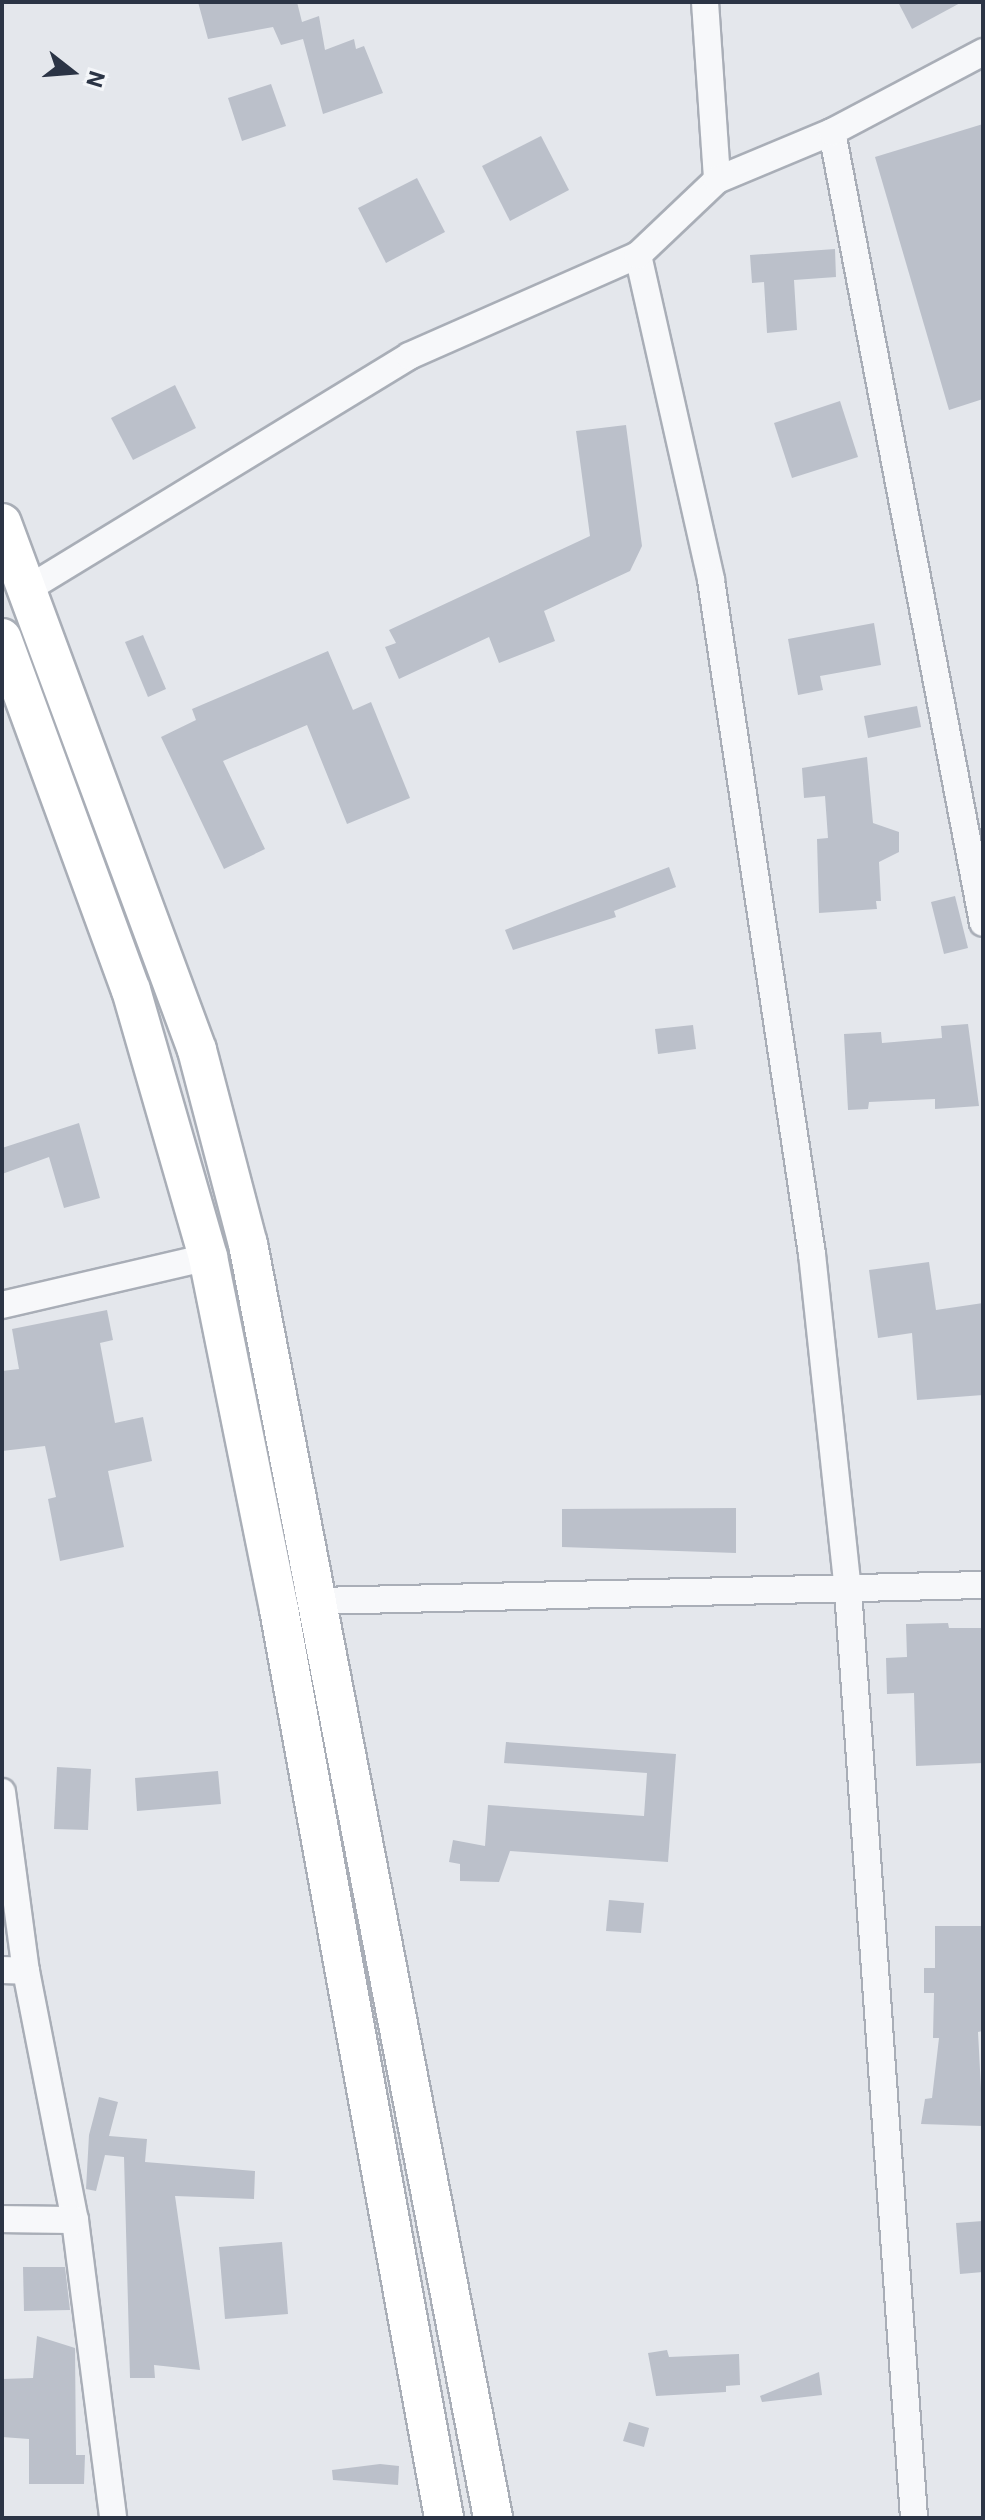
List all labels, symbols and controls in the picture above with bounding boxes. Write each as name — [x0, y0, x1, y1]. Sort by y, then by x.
north arrow — [32, 32, 112, 112]
text: N — [81, 68, 110, 90]

